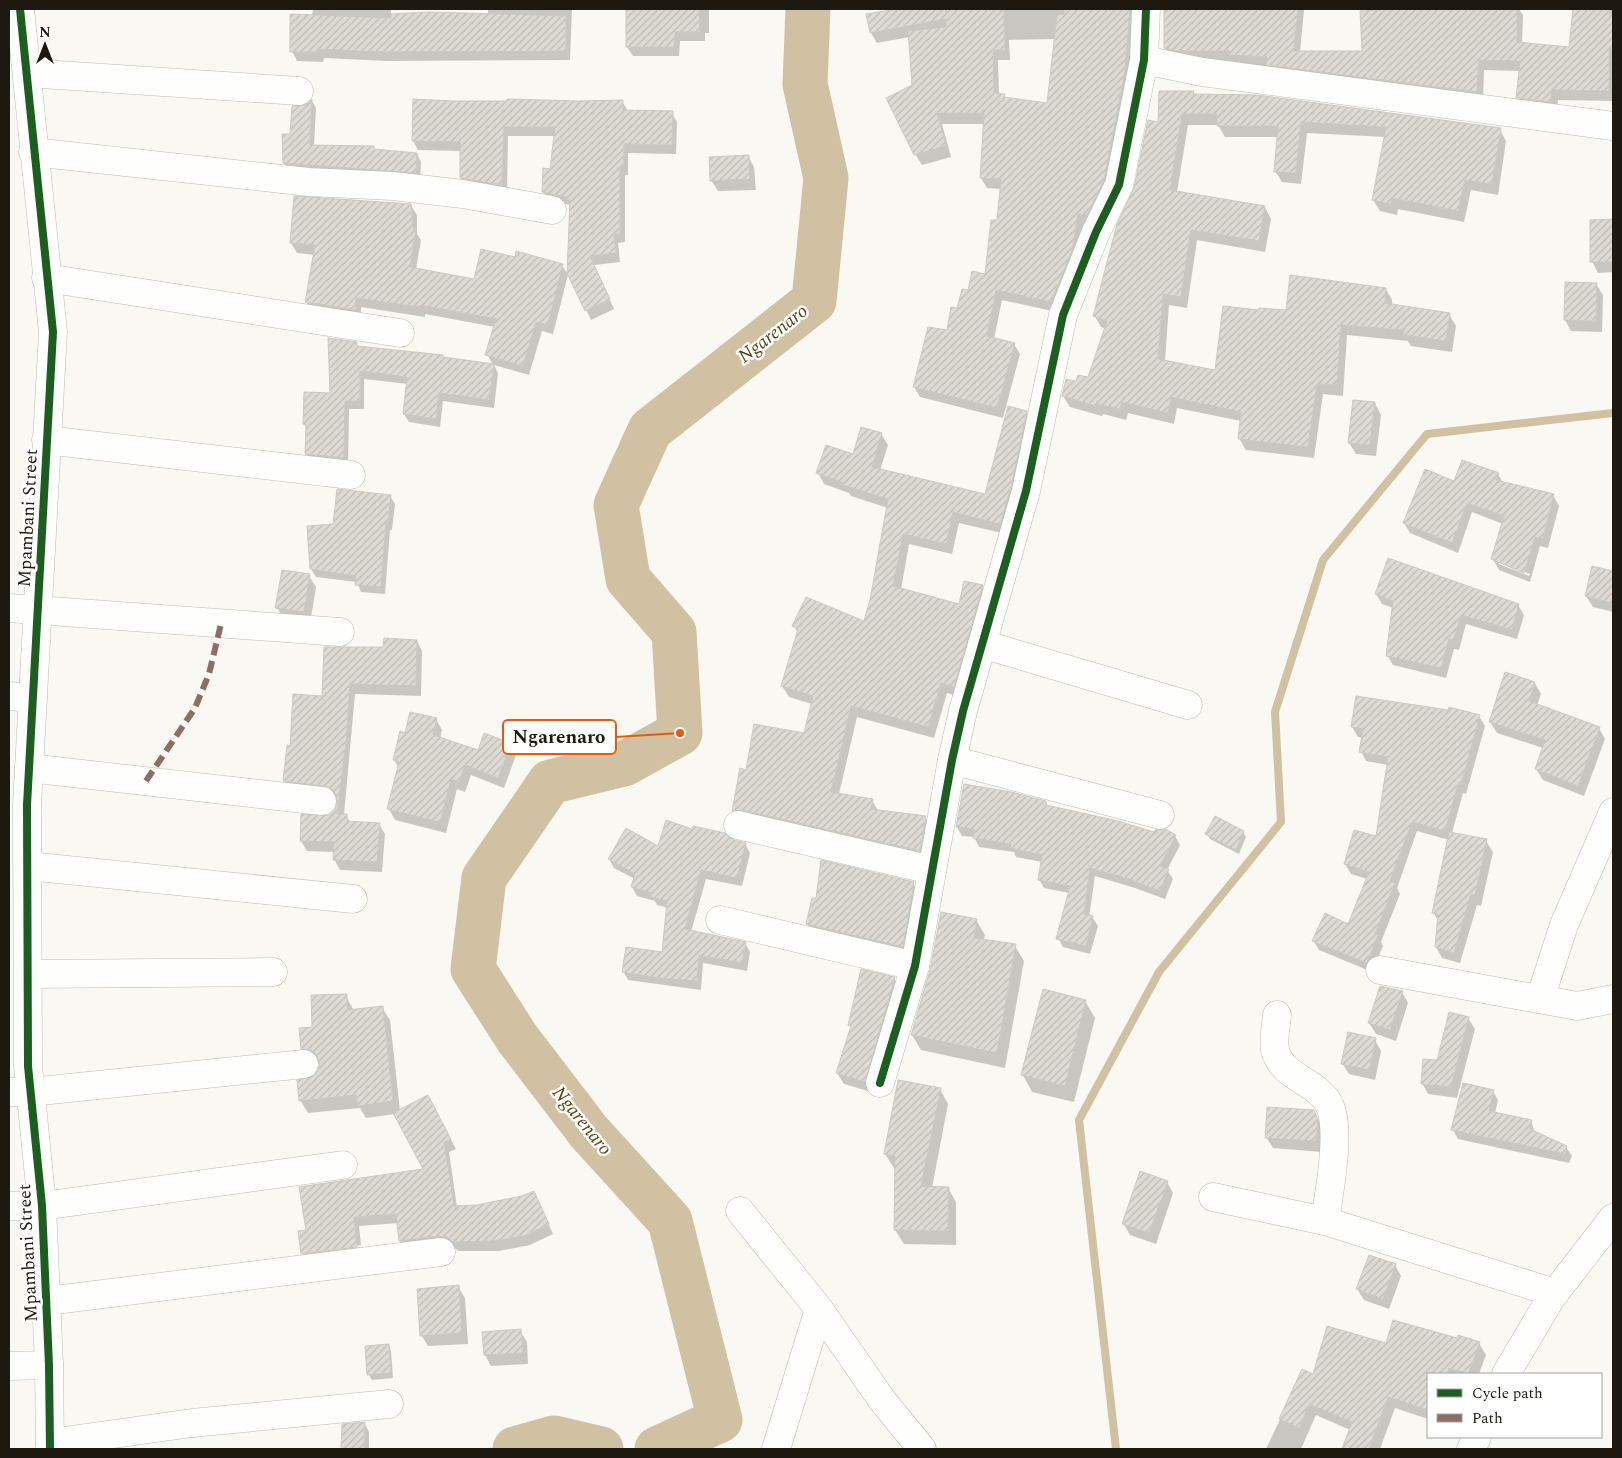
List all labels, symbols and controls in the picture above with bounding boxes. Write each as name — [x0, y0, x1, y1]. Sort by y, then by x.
north arrow — [20, 20, 70, 70]
text: N — [39, 22, 51, 43]
water label: Ngarenaro — [732, 297, 814, 371]
street label: Mpambani Street — [11, 448, 45, 588]
callout: Ngarenaro — [503, 720, 616, 754]
text: Ngarenaro — [513, 723, 605, 752]
water label: Ngarenaro — [545, 1080, 619, 1162]
street label: Mpambani Street — [11, 1183, 45, 1323]
legend — [1427, 1373, 1602, 1438]
text: Cycle path — [1472, 1382, 1543, 1405]
text: Path — [1472, 1407, 1503, 1430]

